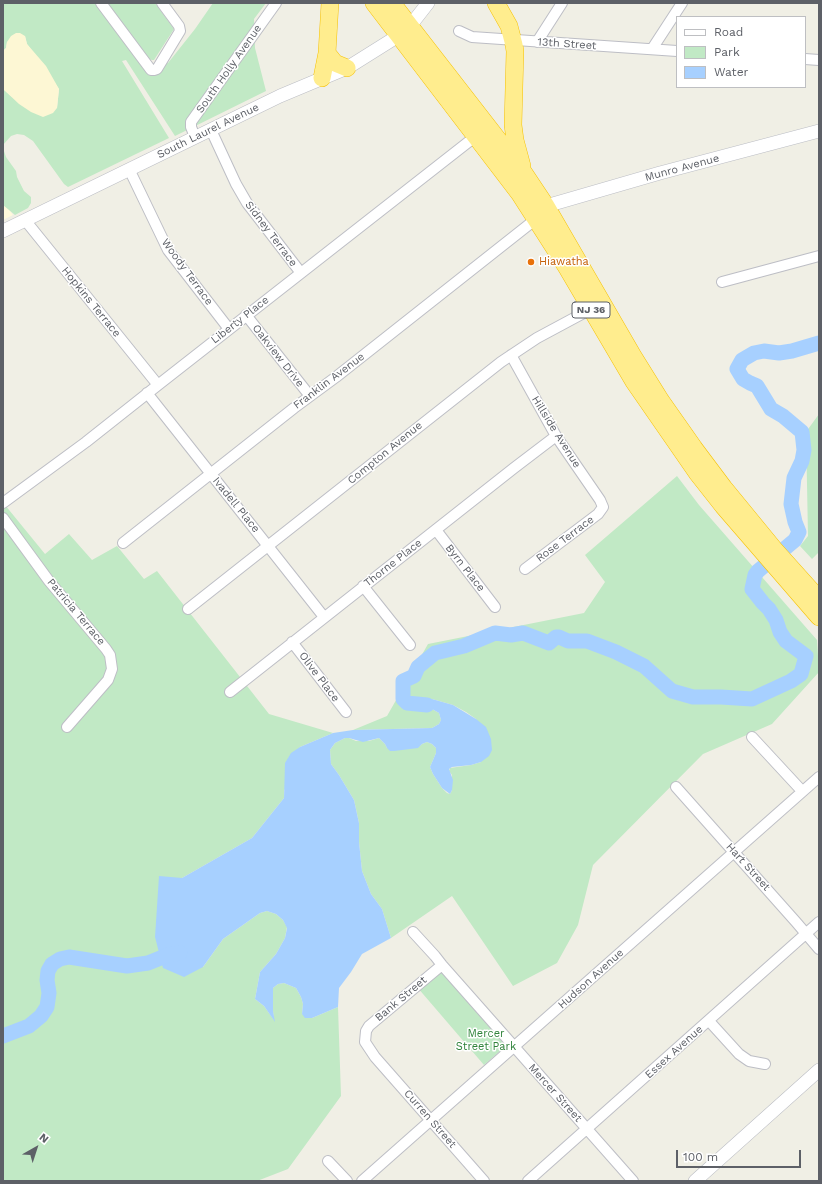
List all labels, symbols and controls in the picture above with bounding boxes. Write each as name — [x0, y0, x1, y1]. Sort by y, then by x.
legend — [676, 16, 806, 88]
street label: South Holly Avenue — [193, 22, 265, 116]
text: Road — [714, 25, 743, 39]
street label: 13th Street — [537, 35, 597, 53]
text: Park — [714, 45, 740, 59]
text: Water — [714, 65, 748, 79]
street label: South Laurel Avenue — [155, 101, 261, 161]
street label: Munro Avenue — [643, 152, 721, 184]
street label: Sidney Terrace — [242, 199, 300, 269]
street label: Woody Terrace — [158, 236, 216, 308]
place label: Hiawatha — [539, 255, 589, 269]
marker: Hiawatha — [526, 257, 536, 267]
street label: Hopkins Terrace — [59, 264, 123, 340]
street label: Liberty Place — [208, 293, 272, 347]
road number: NJ 36 — [572, 302, 610, 318]
street label: Oakview Drive — [249, 322, 307, 390]
street label: Franklin Avenue — [291, 350, 367, 412]
street label: Hillside Avenue — [529, 394, 583, 470]
street label: Compton Avenue — [345, 419, 425, 487]
street label: Ivadell Place — [210, 475, 262, 535]
street label: Rose Terrace — [533, 513, 597, 565]
street label: Thorne Place — [361, 536, 425, 590]
street label: Byrn Place — [442, 542, 488, 594]
street label: Patricia Terrace — [44, 576, 108, 648]
street label: Olive Place — [296, 649, 342, 705]
street label: Hart Street — [723, 840, 773, 894]
street label: Hudson Avenue — [556, 946, 626, 1012]
street label: Bank Street — [373, 974, 429, 1024]
street label: Essex Avenue — [642, 1023, 706, 1081]
park label: Mercer Street Park — [456, 1027, 516, 1053]
street label: Mercer Street — [525, 1061, 585, 1125]
street label: Curren Street — [401, 1087, 459, 1151]
north arrow — [16, 1128, 56, 1168]
text: N — [37, 1131, 51, 1146]
scale bar — [678, 1142, 803, 1168]
text: 100 m — [683, 1150, 718, 1164]

